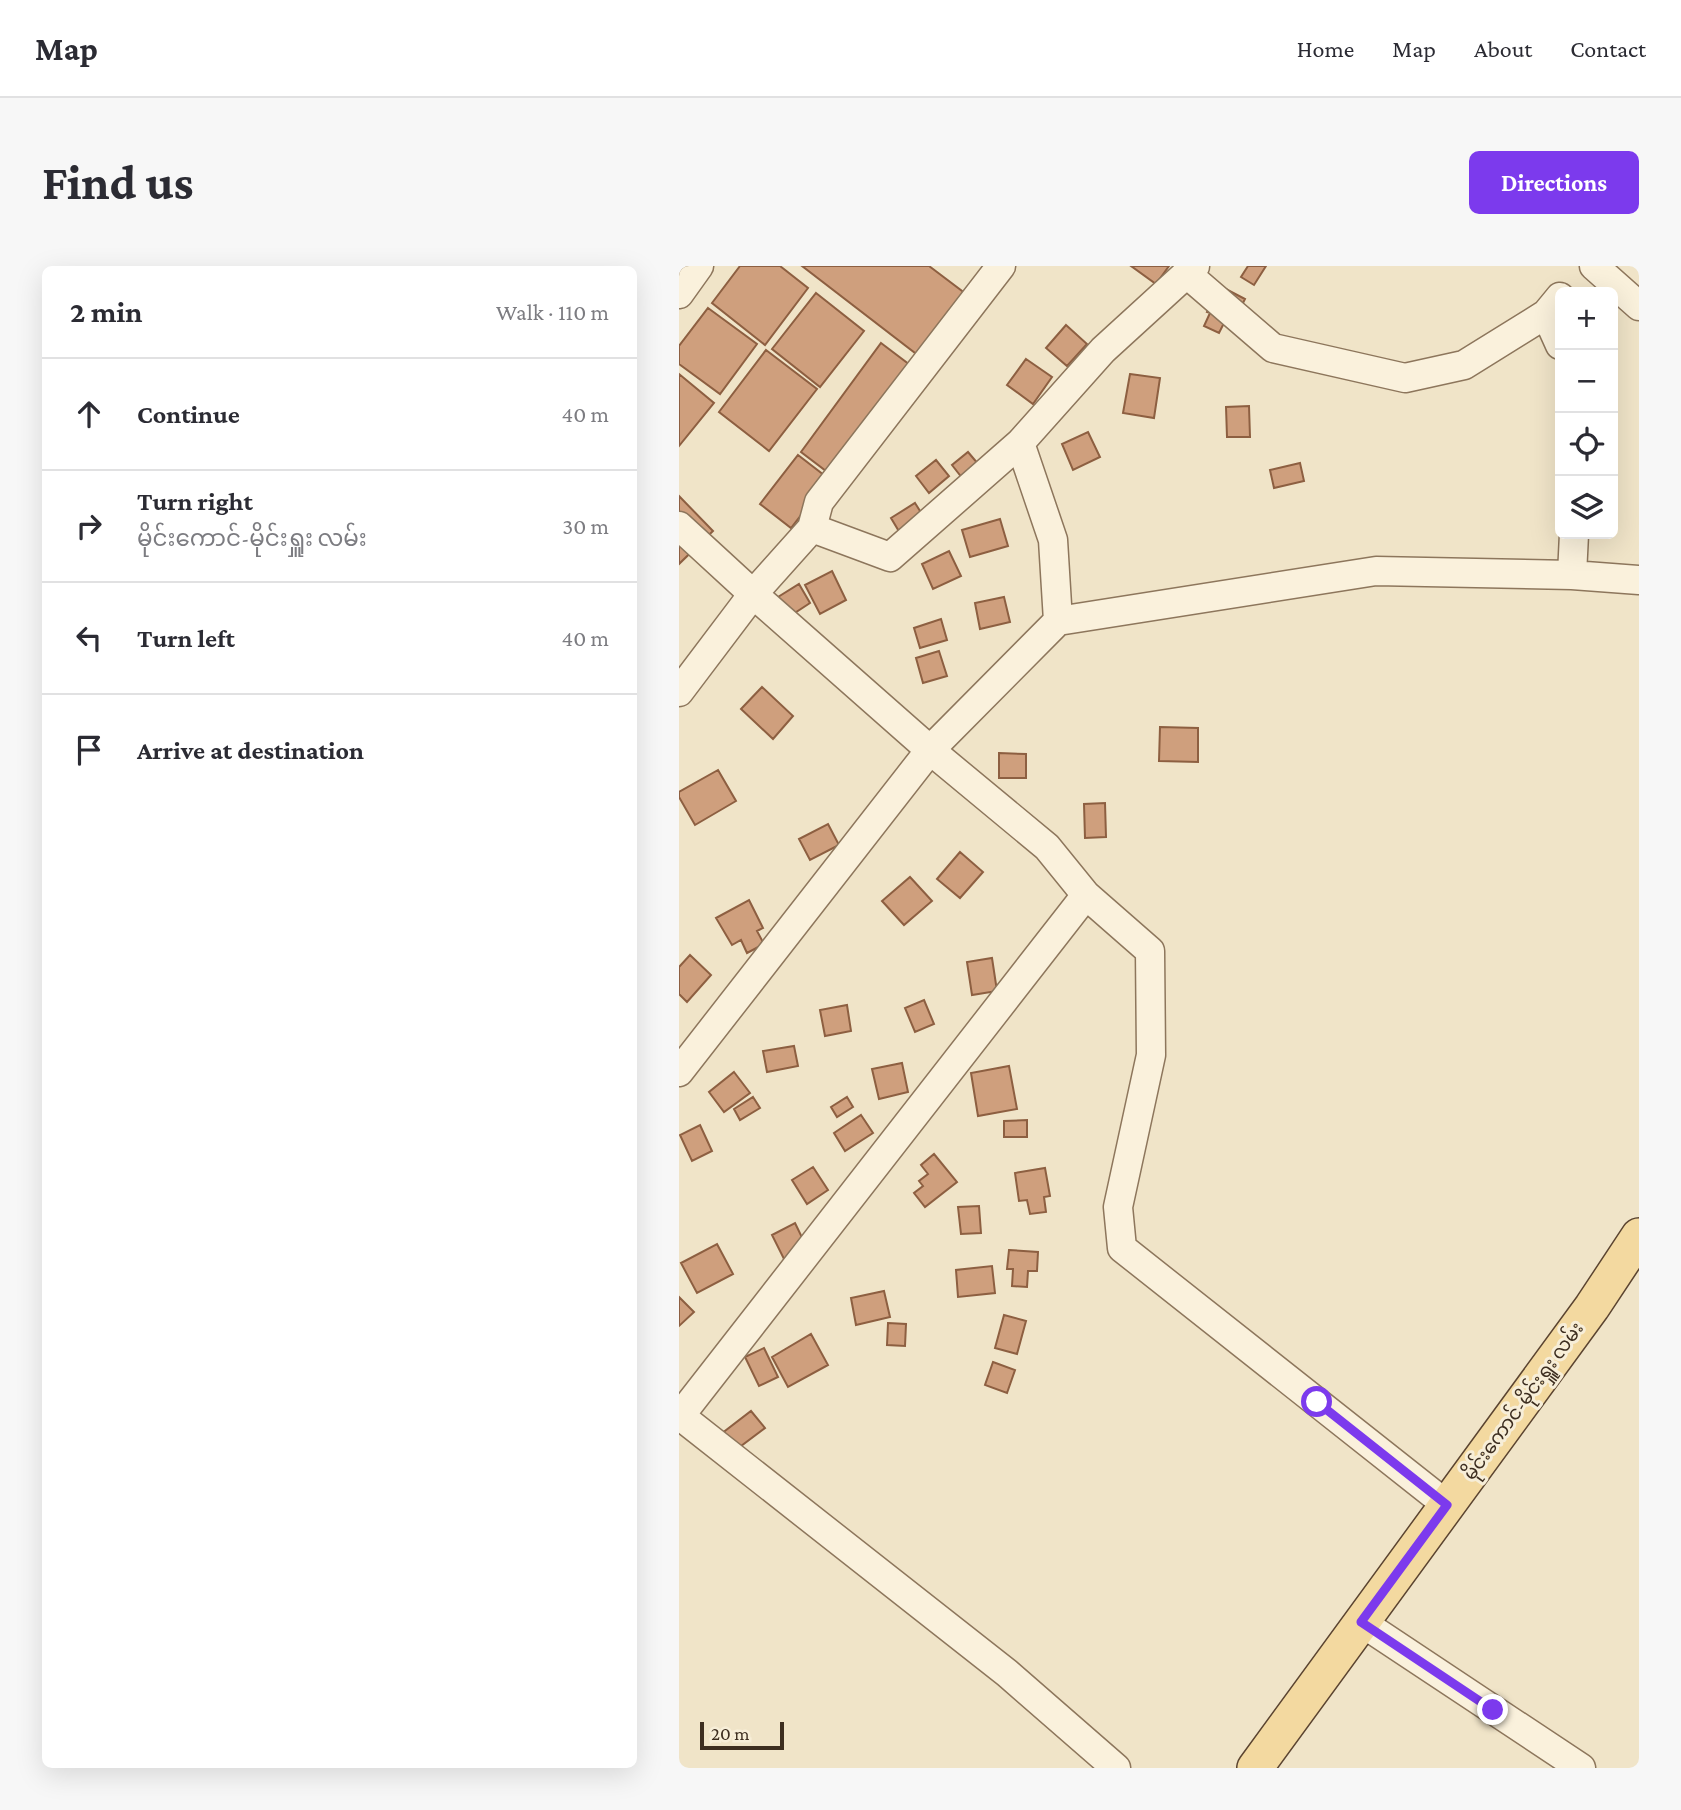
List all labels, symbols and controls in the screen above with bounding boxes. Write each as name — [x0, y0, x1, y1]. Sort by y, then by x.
text: Map — [35, 30, 98, 67]
text: Home — [1297, 35, 1354, 62]
text: Map — [1392, 35, 1436, 62]
text: About — [1474, 35, 1532, 62]
text: Contact — [1570, 35, 1646, 62]
button: Directions — [1469, 151, 1639, 214]
text: Find us — [42, 155, 194, 210]
map controls — [1555, 287, 1618, 539]
button: + — [1555, 287, 1618, 350]
text: 2 min — [70, 295, 142, 328]
text: Walk · 110 m — [496, 299, 609, 325]
button: − — [1555, 350, 1618, 413]
icon: ahead — [70, 395, 108, 433]
text: Continue — [137, 400, 240, 429]
text: 40 m — [561, 401, 609, 427]
button: locate — [1555, 413, 1618, 476]
button: layers — [1555, 476, 1618, 539]
text: Turn right — [137, 487, 253, 516]
icon: right — [70, 507, 108, 545]
text: 30 m — [562, 513, 609, 539]
text: မိုင်းကောင်-မိုင်းရှူး လမ်း — [137, 525, 367, 551]
icon: left — [70, 619, 108, 657]
text: Turn left — [137, 624, 235, 653]
text: 40 m — [561, 625, 609, 651]
icon: arrive — [70, 731, 108, 769]
text: Arrive at destination — [137, 736, 364, 765]
street label: မိုင်းကောင်-မိုင်းရှူး လမ်း — [1455, 1316, 1592, 1487]
route start — [1301, 1386, 1332, 1417]
route end — [1477, 1694, 1508, 1725]
scale bar — [700, 1719, 784, 1751]
text: 20 m — [711, 1723, 750, 1744]

